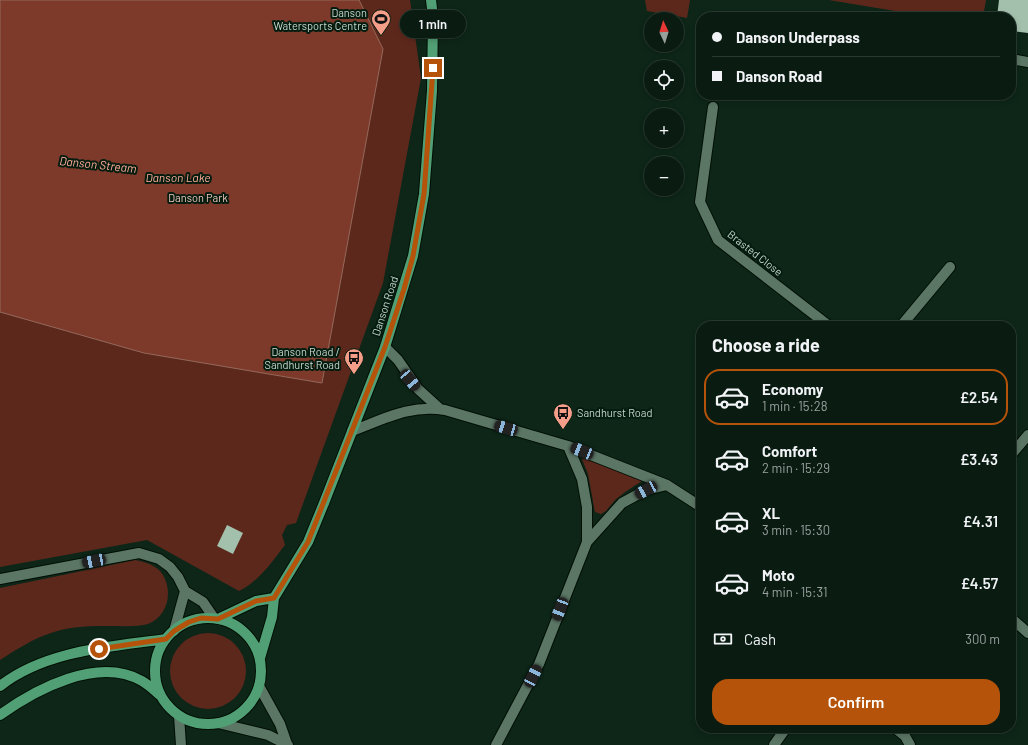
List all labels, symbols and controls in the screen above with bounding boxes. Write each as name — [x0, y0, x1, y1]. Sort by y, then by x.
place label: Danson Watersports Centre — [273, 6, 367, 32]
sports icon: Danson Watersports Centre — [370, 8, 392, 36]
callout: 1 min — [400, 10, 466, 38]
north arrow — [644, 12, 684, 52]
map controls — [644, 12, 684, 196]
text: 1 min — [419, 16, 447, 32]
text: Danson Underpass — [736, 28, 860, 46]
route end — [424, 59, 442, 77]
button: locate — [644, 60, 684, 100]
text: Danson Road — [736, 67, 822, 85]
button: + — [644, 108, 684, 148]
water label: Danson Stream — [59, 153, 138, 175]
button: − — [644, 156, 684, 196]
water label: Danson Lake — [146, 170, 210, 184]
park label: Danson Park — [168, 191, 228, 204]
street label: Brasted Close — [725, 227, 785, 278]
street label: Danson Road — [369, 274, 400, 337]
text: Choose a ride — [712, 334, 820, 356]
place label: Danson Road / Sandhurst Road — [265, 345, 340, 371]
bus stop icon: Danson Road / Sandhurst Road — [343, 347, 365, 375]
car — [398, 367, 422, 393]
icon: car — [714, 379, 750, 415]
text: Economy — [762, 380, 823, 398]
text: £2.54 — [960, 388, 998, 406]
text: 1 min · 15:28 — [762, 398, 828, 414]
bus stop icon: Sandhurst Road — [552, 402, 574, 430]
place label: Sandhurst Road — [577, 406, 652, 419]
car — [493, 419, 519, 437]
car — [569, 441, 595, 461]
icon: car — [714, 441, 750, 477]
text: Comfort — [762, 442, 817, 460]
text: £3.43 — [960, 450, 998, 468]
text: 2 min · 15:29 — [762, 460, 830, 476]
car — [633, 479, 659, 501]
icon: car — [714, 503, 750, 539]
text: XL — [762, 504, 780, 522]
text: £4.31 — [963, 512, 998, 530]
text: 3 min · 15:30 — [762, 522, 830, 538]
car — [81, 553, 107, 569]
icon: car — [714, 565, 750, 601]
text: Moto — [762, 566, 795, 584]
text: £4.57 — [961, 574, 998, 592]
text: 4 min · 15:31 — [762, 584, 828, 600]
car — [550, 596, 570, 622]
icon: cash — [712, 628, 734, 650]
text: Cash — [744, 630, 776, 648]
text: 300 m — [965, 631, 1000, 647]
route start — [90, 640, 108, 658]
car — [522, 663, 544, 689]
button: Confirm — [712, 679, 1000, 725]

